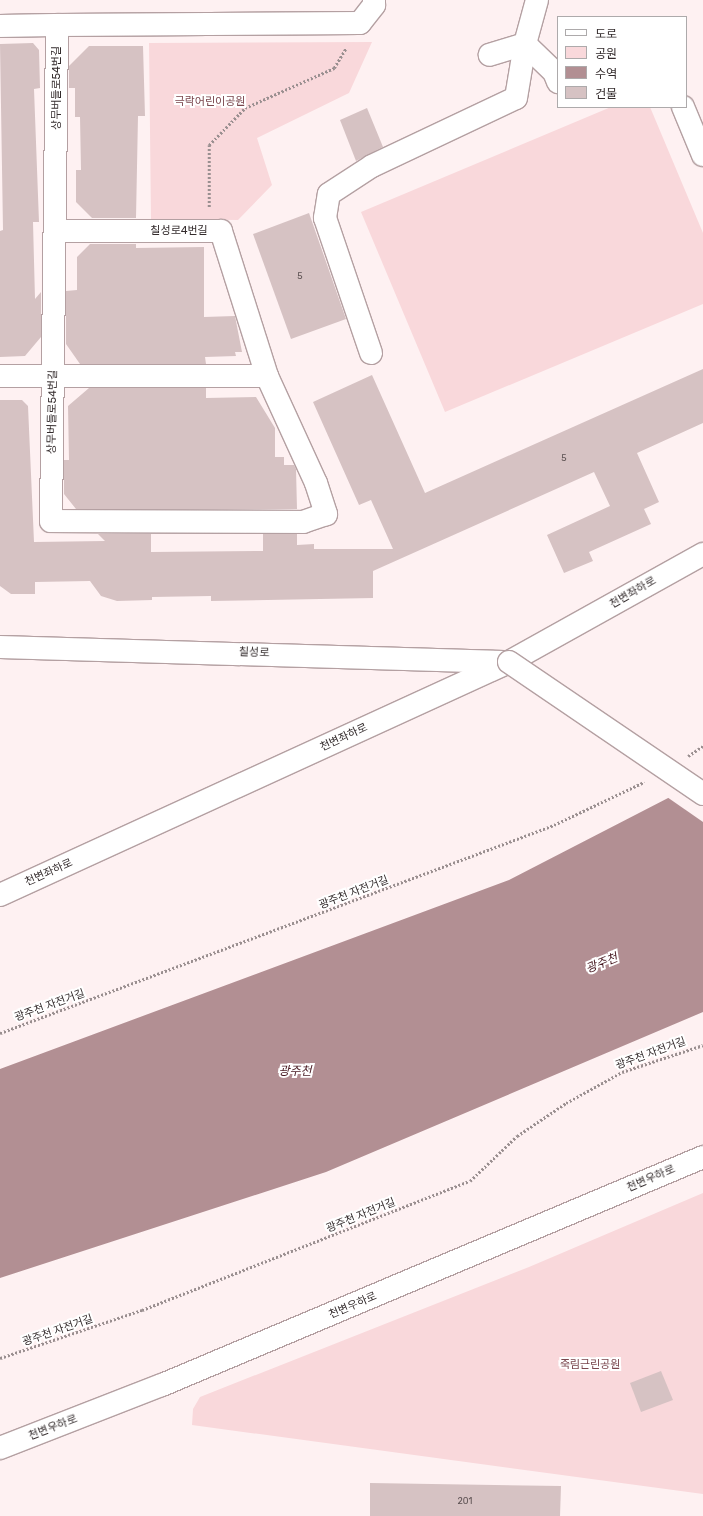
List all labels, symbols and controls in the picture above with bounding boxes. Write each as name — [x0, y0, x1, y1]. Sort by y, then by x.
legend — [557, 16, 687, 108]
text: 도로 — [595, 27, 617, 41]
street label: 상무버들로54번길 — [50, 46, 64, 130]
text: 공원 — [595, 47, 617, 61]
text: 수역 — [595, 67, 617, 81]
text: 건물 — [595, 87, 617, 101]
park label: 극락어린이공원 — [175, 95, 245, 109]
street label: 칠성로4번길 — [150, 224, 208, 238]
house number: 5 — [297, 271, 303, 281]
street label: 상무버들로54번길 — [46, 370, 60, 454]
house number: 5 — [561, 453, 567, 463]
street label: 천변좌하로 — [608, 575, 658, 611]
street label: 칠성로 — [239, 646, 269, 660]
street label: 천변좌하로 — [318, 721, 370, 755]
street label: 천변좌하로 — [23, 857, 75, 889]
street label: 광주천 자전거길 — [317, 874, 391, 912]
water label: 광주천 — [584, 951, 620, 977]
street label: 광주천 자전거길 — [13, 987, 87, 1025]
street label: 광주천 자전거길 — [614, 1035, 688, 1073]
water label: 광주천 — [278, 1065, 312, 1079]
street label: 천변우하로 — [625, 1163, 677, 1195]
street label: 광주천 자전거길 — [324, 1196, 398, 1236]
street label: 천변우하로 — [327, 1290, 379, 1322]
street label: 광주천 자전거길 — [21, 1313, 95, 1349]
park label: 죽림근린공원 — [560, 1358, 620, 1372]
street label: 천변우하로 — [27, 1413, 79, 1443]
house number: 201 — [458, 1496, 472, 1506]

